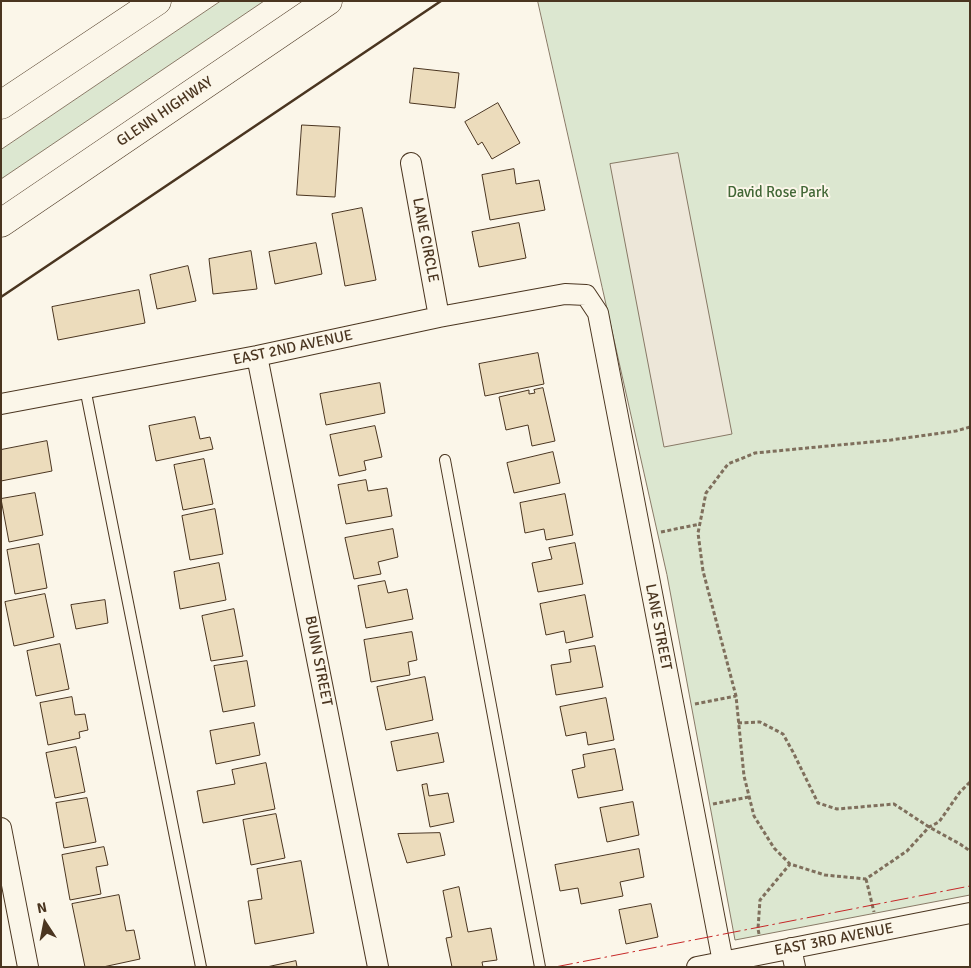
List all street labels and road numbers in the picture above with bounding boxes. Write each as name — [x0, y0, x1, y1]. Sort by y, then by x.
street label: GLENN HIGHWAY — [114, 73, 216, 151]
street label: LANE CIRCLE — [408, 196, 442, 284]
street label: EAST 2ND AVENUE — [232, 327, 354, 369]
street label: LANE STREET — [641, 582, 675, 672]
street label: BUNN STREET — [300, 614, 336, 708]
street label: EAST 3RD AVENUE — [773, 920, 895, 960]

